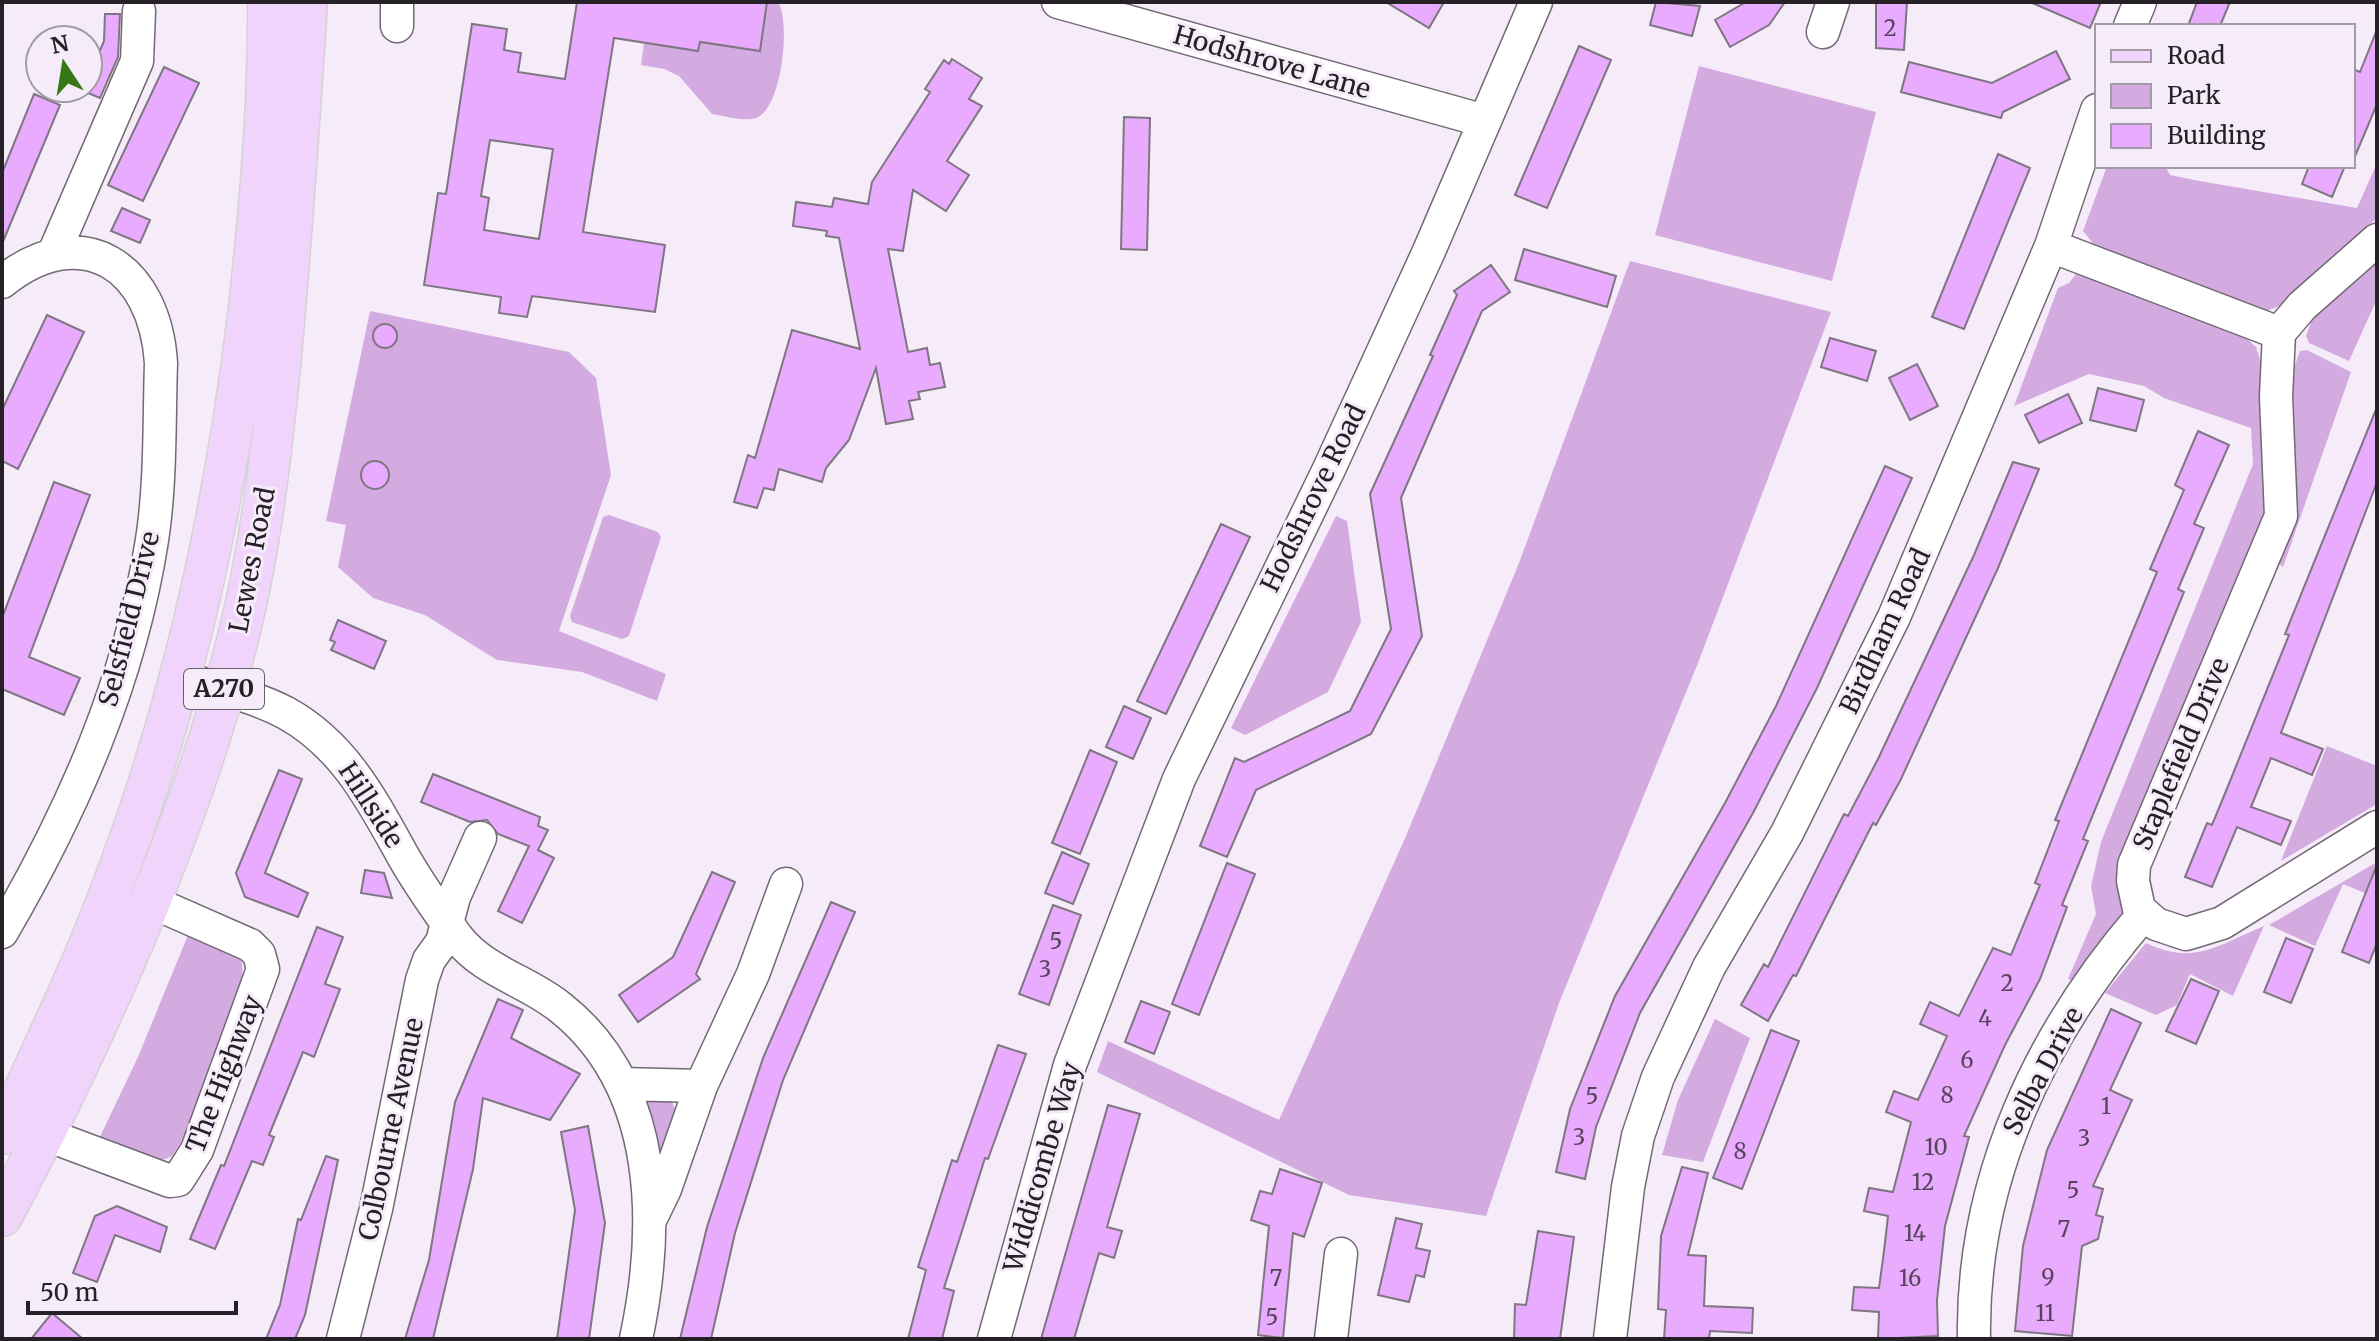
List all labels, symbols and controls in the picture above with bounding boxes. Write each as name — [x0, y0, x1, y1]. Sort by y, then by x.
house number: 2 — [1883, 14, 1897, 42]
street label: Hodshrove Lane — [1170, 18, 1375, 105]
north arrow — [24, 24, 104, 104]
legend — [2095, 24, 2355, 168]
text: N — [48, 29, 72, 60]
text: Road — [2167, 40, 2225, 71]
text: Park — [2167, 80, 2221, 111]
text: Building — [2167, 120, 2266, 151]
street label: Hodshrove Road — [1253, 398, 1372, 597]
street label: Lewes Road — [221, 484, 282, 636]
street label: Selsfield Drive — [91, 528, 166, 710]
street label: Birdham Road — [1832, 543, 1937, 719]
street label: Staplefield Drive — [2125, 653, 2236, 855]
road number: A270 — [184, 669, 264, 709]
street label: Hillside — [332, 756, 411, 854]
house number: 5 — [1050, 927, 1062, 955]
house number: 3 — [1039, 955, 1051, 983]
house number: 2 — [2000, 969, 2014, 997]
street label: The Highway — [178, 989, 269, 1157]
street label: Selba Drive — [1995, 1001, 2090, 1141]
house number: 4 — [1978, 1004, 1992, 1032]
street label: Colbourne Avenue — [351, 1014, 430, 1243]
house number: 6 — [1960, 1046, 1974, 1074]
street label: Widdicombe Way — [995, 1057, 1088, 1277]
house number: 8 — [1940, 1081, 1954, 1109]
house number: 5 — [1586, 1082, 1598, 1110]
house number: 1 — [2101, 1092, 2111, 1120]
house number: 3 — [1573, 1123, 1585, 1151]
house number: 3 — [2078, 1124, 2090, 1152]
house number: 10 — [1924, 1133, 1948, 1161]
house number: 8 — [1733, 1137, 1747, 1165]
house number: 12 — [1912, 1168, 1934, 1196]
house number: 5 — [2067, 1176, 2079, 1204]
house number: 7 — [2058, 1215, 2070, 1243]
house number: 14 — [1904, 1219, 1927, 1247]
house number: 9 — [2041, 1263, 2055, 1291]
house number: 7 — [1270, 1264, 1282, 1292]
house number: 16 — [1899, 1264, 1921, 1292]
scale bar — [28, 1265, 236, 1315]
text: 50 m — [40, 1277, 99, 1308]
house number: 11 — [2035, 1299, 2055, 1327]
house number: 5 — [1266, 1303, 1278, 1331]

